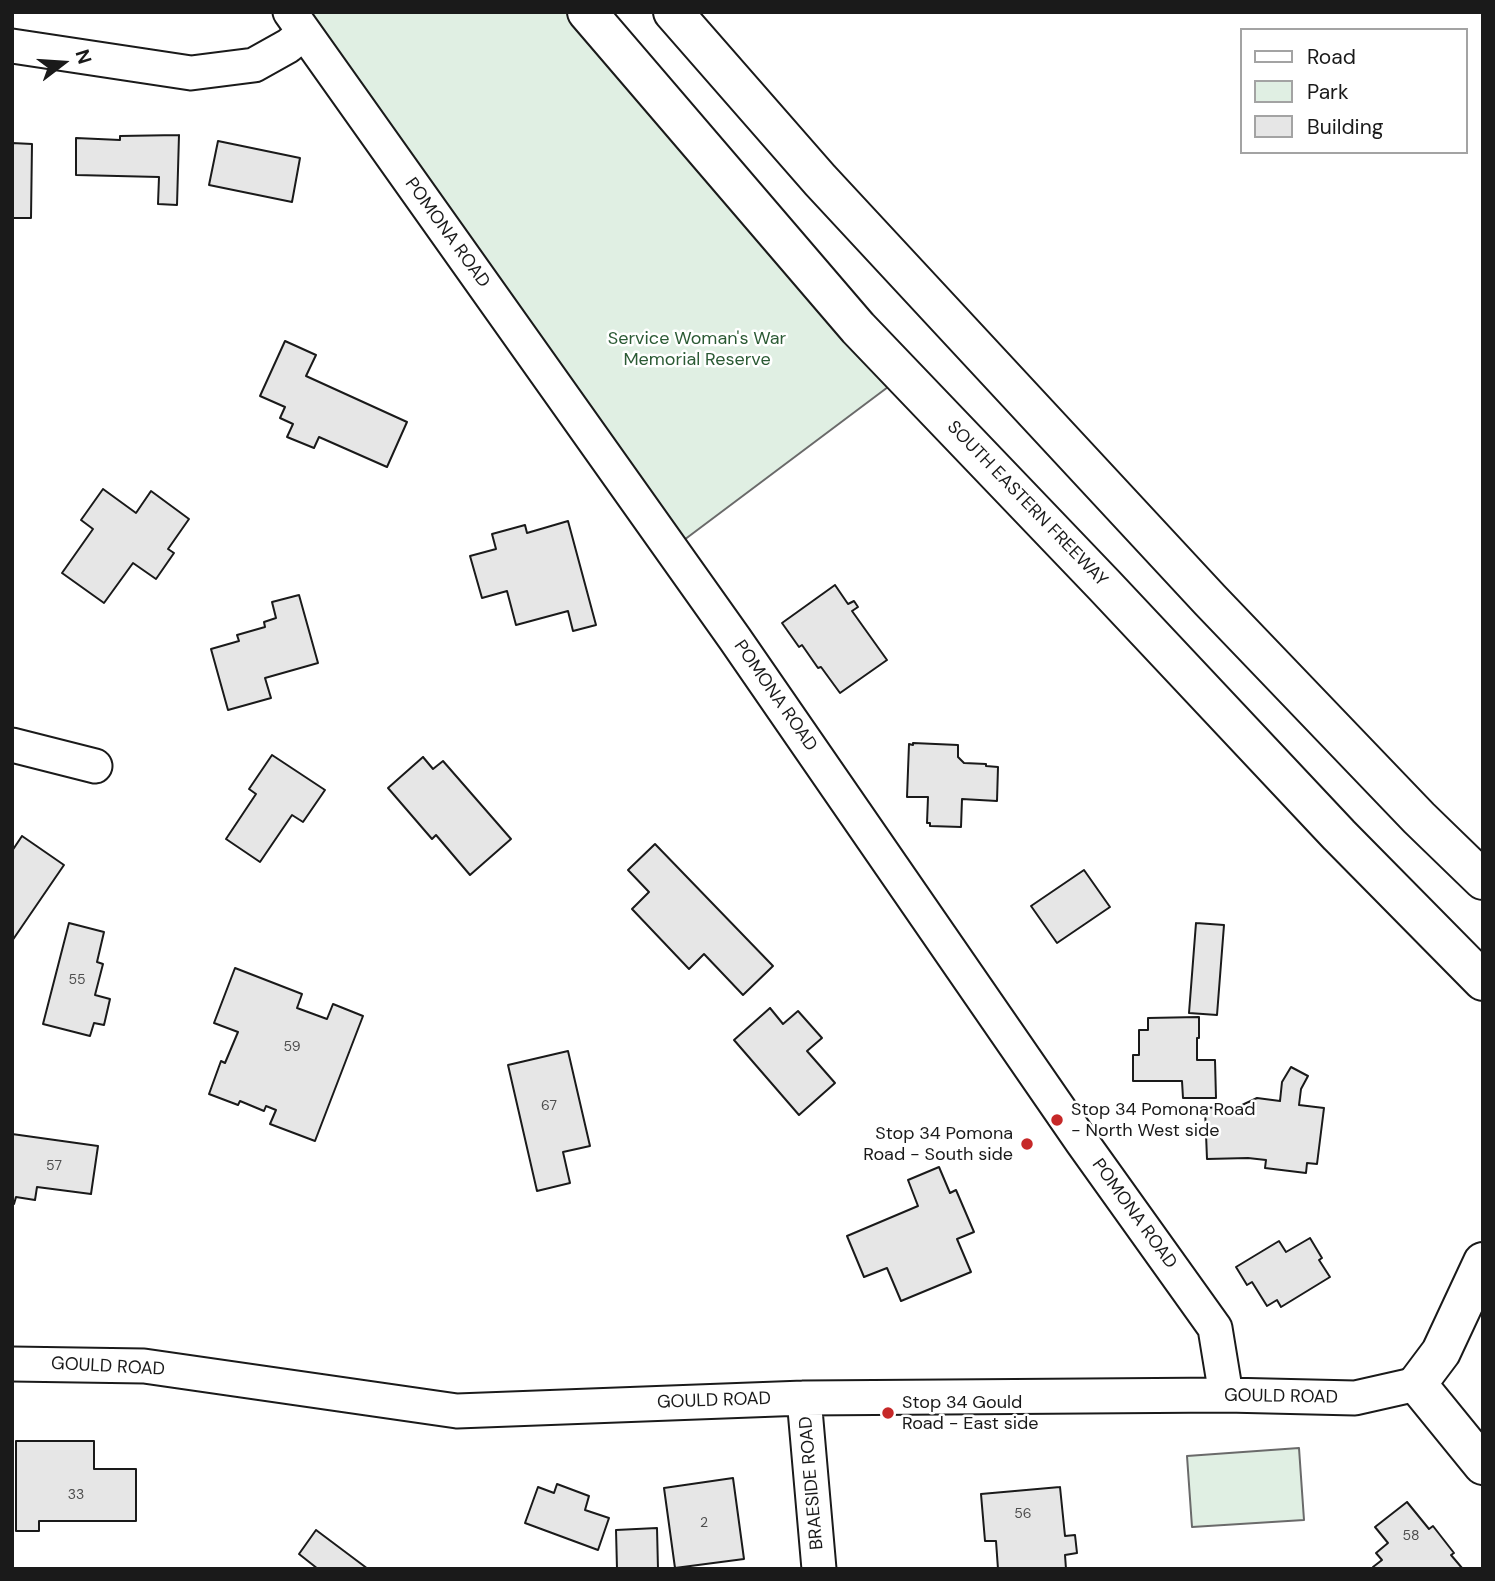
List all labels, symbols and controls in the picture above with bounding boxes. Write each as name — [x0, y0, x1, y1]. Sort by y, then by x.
north arrow — [28, 28, 98, 98]
legend — [1240, 28, 1467, 154]
text: Road — [1307, 43, 1356, 71]
text: N — [70, 46, 98, 67]
text: Park — [1307, 78, 1348, 106]
text: Building — [1307, 113, 1383, 141]
street label: POMONA ROAD — [400, 174, 494, 292]
park label: Service Woman's War Memorial Reserve — [608, 328, 786, 370]
street label: SOUTH EASTERN FREEWAY — [942, 417, 1112, 591]
street label: POMONA ROAD — [729, 636, 821, 756]
house number: 55 — [68, 972, 86, 988]
house number: 59 — [284, 1039, 300, 1055]
house number: 67 — [541, 1098, 557, 1114]
place label: Stop 34 Pomona Road - North West side — [1071, 1099, 1255, 1142]
marker: Stop 34 Pomona Road - North West side — [1049, 1112, 1065, 1128]
place label: Stop 34 Pomona Road - South side — [863, 1123, 1013, 1166]
marker: Stop 34 Pomona Road - South side — [1019, 1136, 1035, 1152]
street label: POMONA ROAD — [1087, 1155, 1181, 1273]
house number: 57 — [46, 1158, 62, 1174]
street label: GOULD ROAD — [50, 1353, 166, 1381]
street label: GOULD ROAD — [1224, 1385, 1338, 1409]
street label: GOULD ROAD — [657, 1388, 771, 1414]
place label: Stop 34 Gould Road - East side — [902, 1392, 1039, 1434]
marker: Stop 34 Gould Road - East side — [880, 1405, 896, 1421]
street label: BRAESIDE ROAD — [795, 1415, 829, 1551]
house number: 33 — [68, 1487, 84, 1503]
house number: 56 — [1014, 1506, 1032, 1522]
house number: 2 — [700, 1515, 708, 1531]
house number: 58 — [1402, 1528, 1420, 1544]

